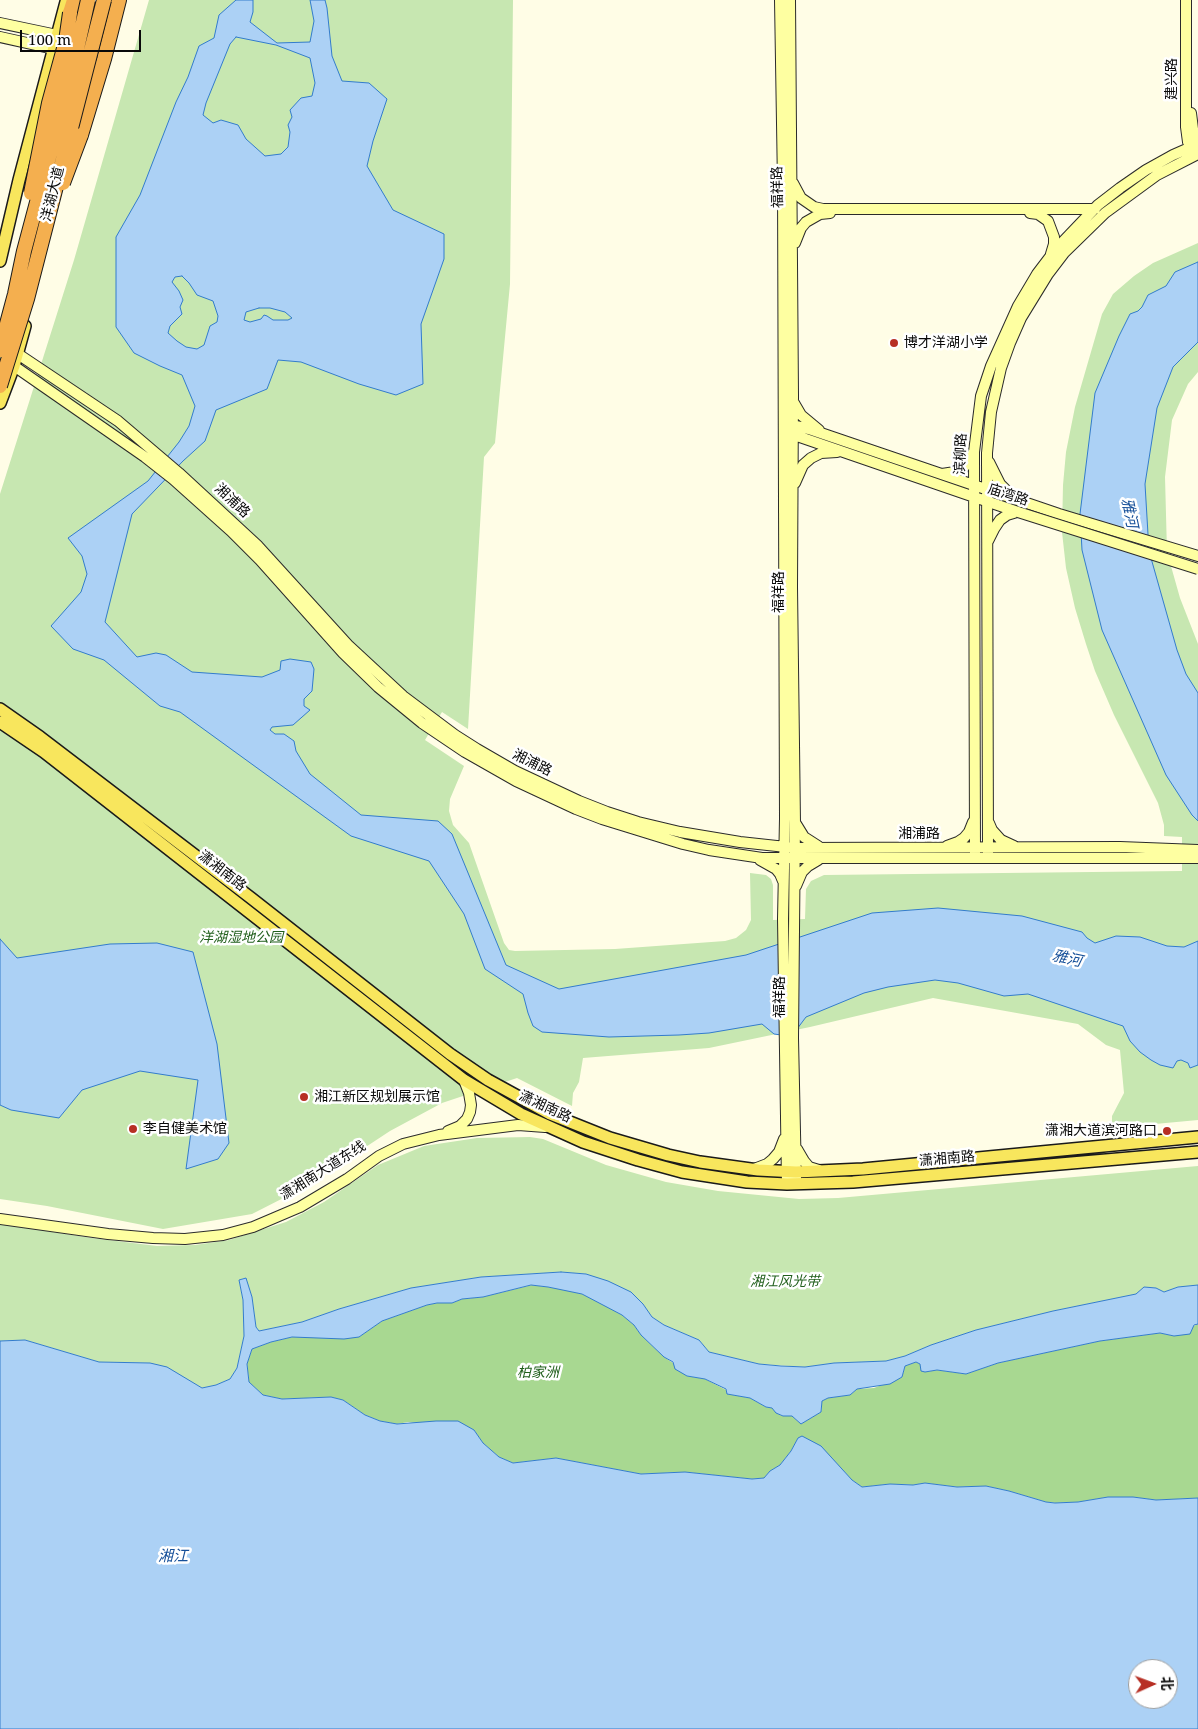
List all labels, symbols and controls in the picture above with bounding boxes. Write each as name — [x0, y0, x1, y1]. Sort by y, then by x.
scale bar — [22, 20, 144, 52]
text: 100 m — [28, 29, 71, 49]
street label: 建兴路 — [1164, 58, 1180, 100]
street label: 洋湖大道 — [38, 165, 68, 223]
street label: 福祥路 — [769, 166, 787, 208]
place label: 博才洋湖小学 — [904, 335, 988, 351]
marker: 博才洋湖小学 — [888, 337, 900, 349]
street label: 滨柳路 — [952, 433, 970, 475]
street label: 湘浦路 — [211, 481, 253, 521]
street label: 庙湾路 — [985, 481, 1031, 509]
water label: 雅河 — [1117, 496, 1141, 530]
street label: 福祥路 — [771, 571, 787, 613]
street label: 湘浦路 — [509, 746, 555, 780]
street label: 湘浦路 — [898, 826, 940, 842]
street label: 潇湘南路 — [195, 847, 249, 895]
park label: 洋湖湿地公园 — [199, 930, 283, 946]
water label: 雅河 — [1050, 947, 1084, 971]
street label: 福祥路 — [772, 976, 788, 1018]
street label: 潇湘南路 — [516, 1088, 574, 1126]
place label: 湘江新区规划展示馆 — [314, 1089, 440, 1105]
marker: 湘江新区规划展示馆 — [298, 1091, 310, 1103]
place label: 李自健美术馆 — [143, 1121, 227, 1137]
marker: 李自健美术馆 — [127, 1123, 139, 1135]
place label: 潇湘大道滨河路口 — [1045, 1123, 1157, 1139]
marker: 潇湘大道滨河路口 — [1161, 1125, 1173, 1137]
street label: 潇湘南大道东线 — [277, 1138, 369, 1204]
street label: 潇湘南路 — [918, 1148, 976, 1170]
park label: 湘江风光带 — [750, 1274, 820, 1290]
park label: 柏家洲 — [517, 1365, 559, 1381]
water label: 湘江 — [158, 1548, 188, 1566]
north arrow — [1128, 1659, 1178, 1709]
text: 北 — [1158, 1676, 1177, 1691]

